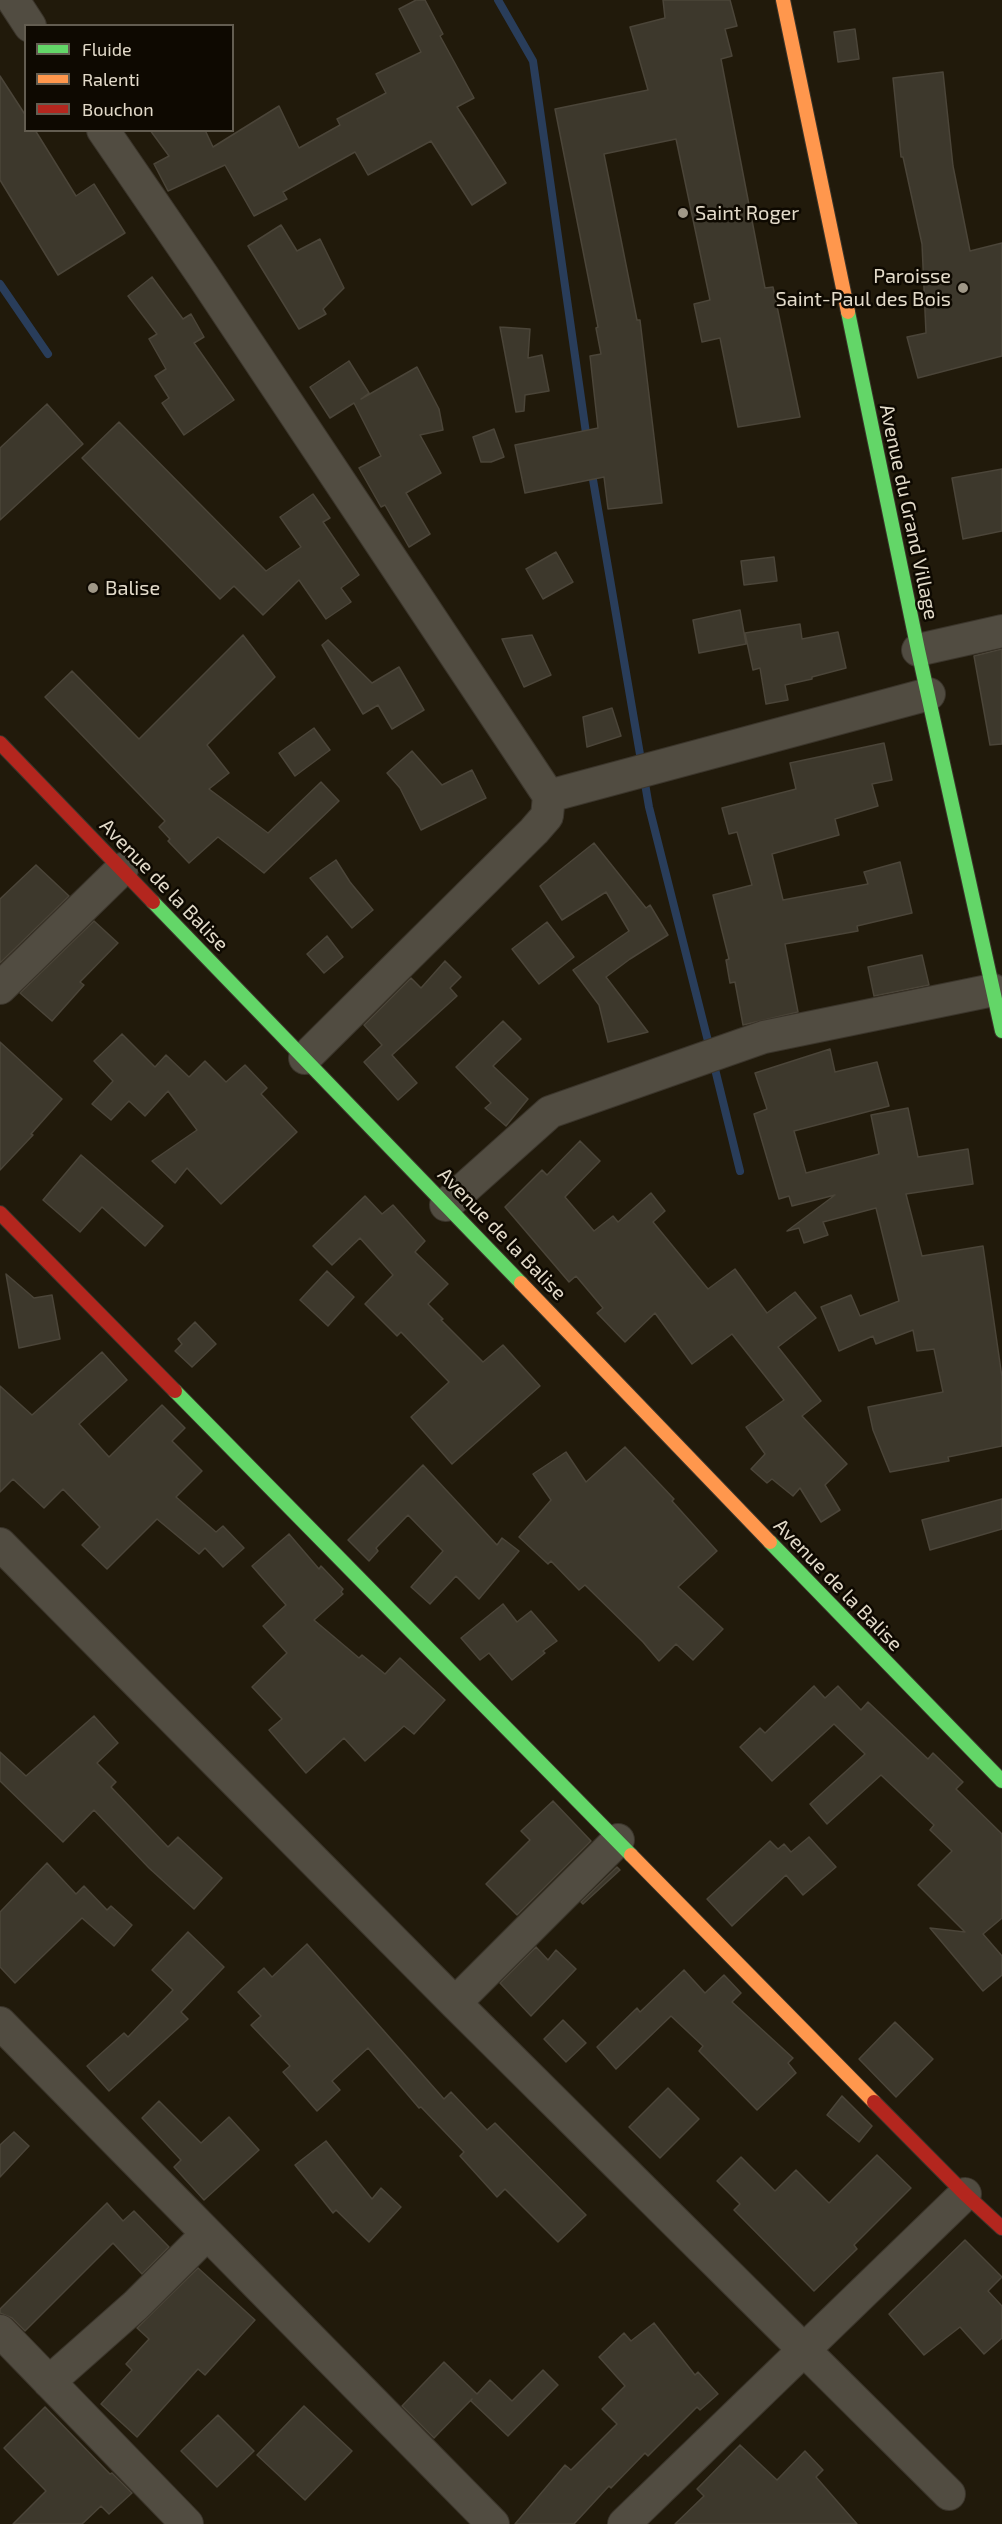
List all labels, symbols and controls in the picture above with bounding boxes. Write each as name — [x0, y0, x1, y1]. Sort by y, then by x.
legend — [24, 24, 234, 132]
text: Fluide — [82, 38, 132, 60]
text: Ralenti — [82, 68, 140, 90]
text: Bouchon — [82, 98, 154, 120]
place label: Saint Roger — [695, 201, 799, 225]
marker: Saint Roger — [676, 206, 690, 220]
place label: Paroisse Saint-Paul des Bois — [775, 264, 951, 311]
marker: Paroisse Saint-Paul des Bois — [956, 281, 970, 295]
street label: Avenue du Grand Village — [874, 402, 944, 622]
place label: Balise — [105, 576, 160, 600]
marker: Balise — [86, 581, 100, 595]
street label: Avenue de la Balise — [95, 814, 233, 956]
street label: Avenue de la Balise — [433, 1163, 571, 1305]
street label: Avenue de la Balise — [769, 1514, 907, 1656]

